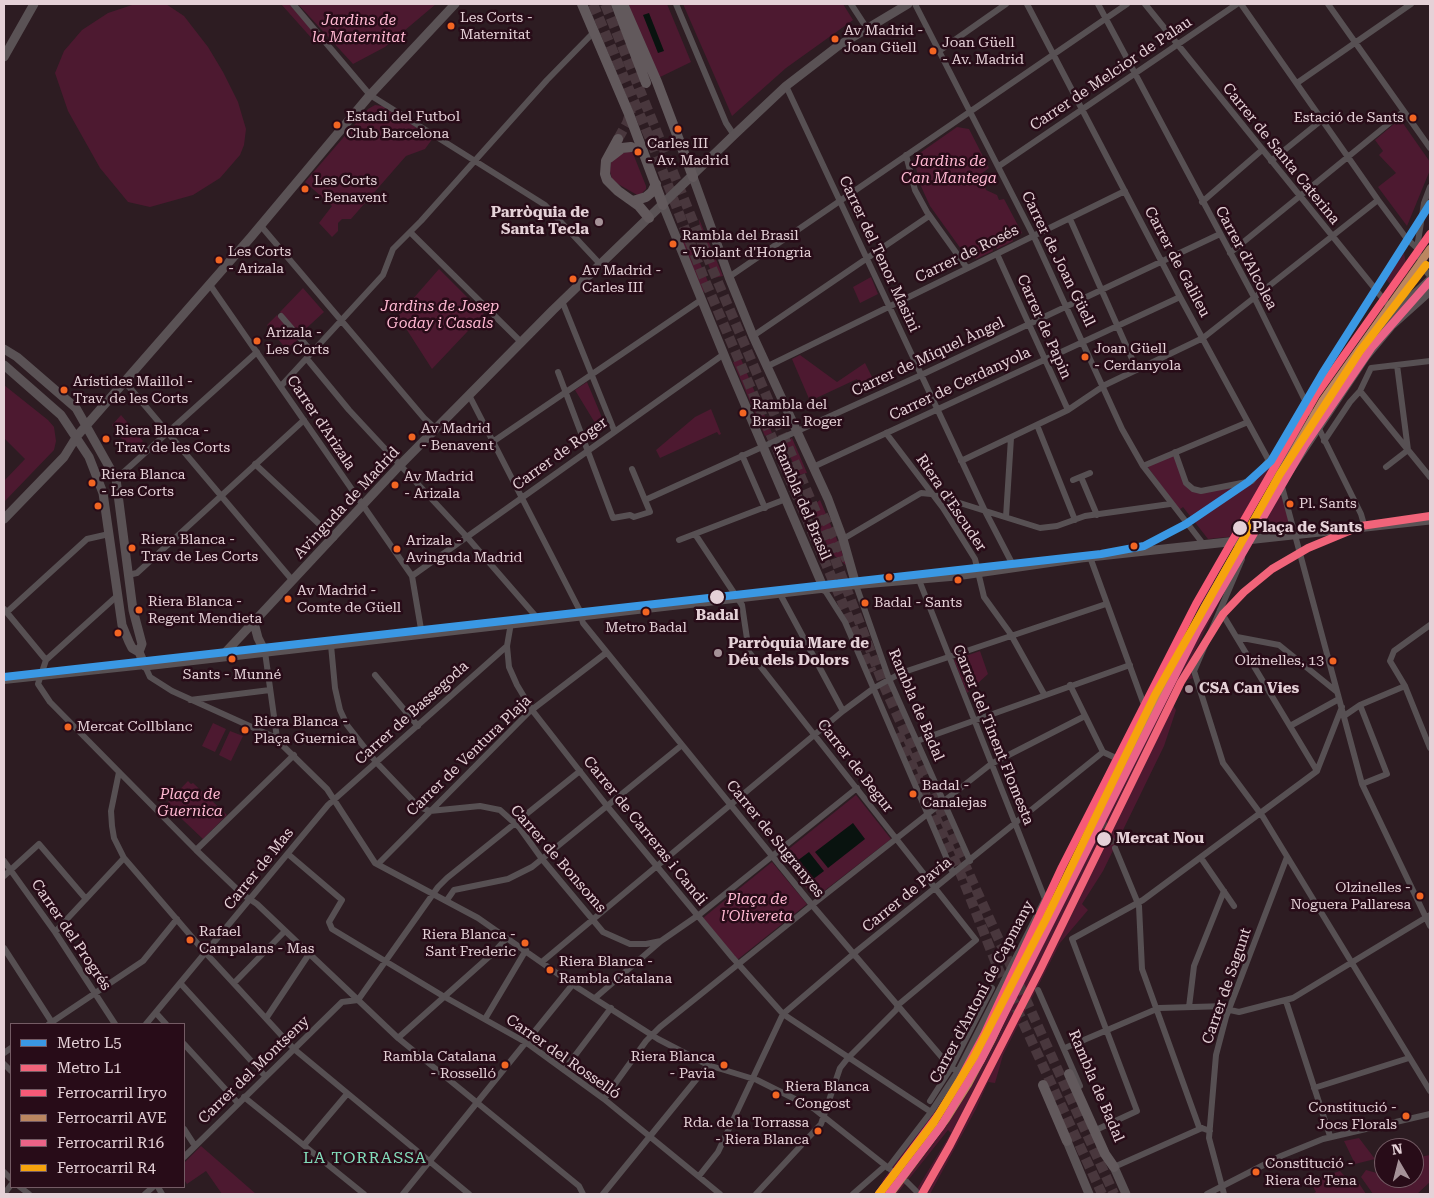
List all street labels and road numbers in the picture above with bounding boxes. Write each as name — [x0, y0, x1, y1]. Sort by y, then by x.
street label: Carrer de Melcior de Palau — [1027, 13, 1195, 135]
street label: Carrer de Santa Caterina — [1218, 80, 1344, 228]
street label: Carrer del Tenor Masini — [835, 173, 923, 335]
street label: Carrer de Joan Güell — [1017, 188, 1099, 330]
street label: Carrer d'Alcolea — [1211, 203, 1281, 313]
street label: Carrer de Galileu — [1140, 204, 1214, 320]
street label: Carrer de Rosés — [912, 221, 1022, 287]
street label: Carrer de Papin — [1013, 272, 1075, 382]
street label: Carrer de Miquel Àngel — [849, 314, 1007, 400]
street label: Carrer de Cerdanyola — [887, 343, 1033, 425]
street label: Carrer d'Arizala — [283, 372, 359, 474]
street label: Carrer de Roger — [509, 414, 611, 494]
street label: Rambla del Brasil — [769, 441, 835, 563]
street label: Avinguda de Madrid — [290, 443, 404, 563]
street label: Riera d'Escuder — [912, 451, 990, 555]
street label: Carrer del Tinent Flomesta — [949, 642, 1037, 828]
street label: Rambla de Badal — [884, 646, 948, 764]
street label: Carrer de Bassegoda — [352, 657, 472, 769]
street label: Carrer de Ventura Plaja — [403, 692, 535, 820]
street label: Carrer de Begur — [813, 716, 897, 816]
street label: Carrer de Carreras i Candi — [579, 753, 711, 909]
street label: Carrer de Sugranyes — [722, 777, 828, 901]
street label: Carrer de Bonsoms — [506, 801, 610, 917]
street label: Carrer de Mas — [220, 824, 298, 914]
street label: Carrer de Pavia — [859, 854, 955, 936]
street label: Carrer del Progrés — [27, 876, 115, 994]
street label: Carrer d'Antoni de Capmany — [926, 898, 1038, 1086]
street label: Carrer de Sagunt — [1199, 926, 1255, 1046]
street label: Carrer del Rosselló — [502, 1011, 624, 1103]
street label: Carrer del Montseny — [195, 1012, 313, 1128]
street label: Rambla de Badal — [1064, 1027, 1128, 1145]

